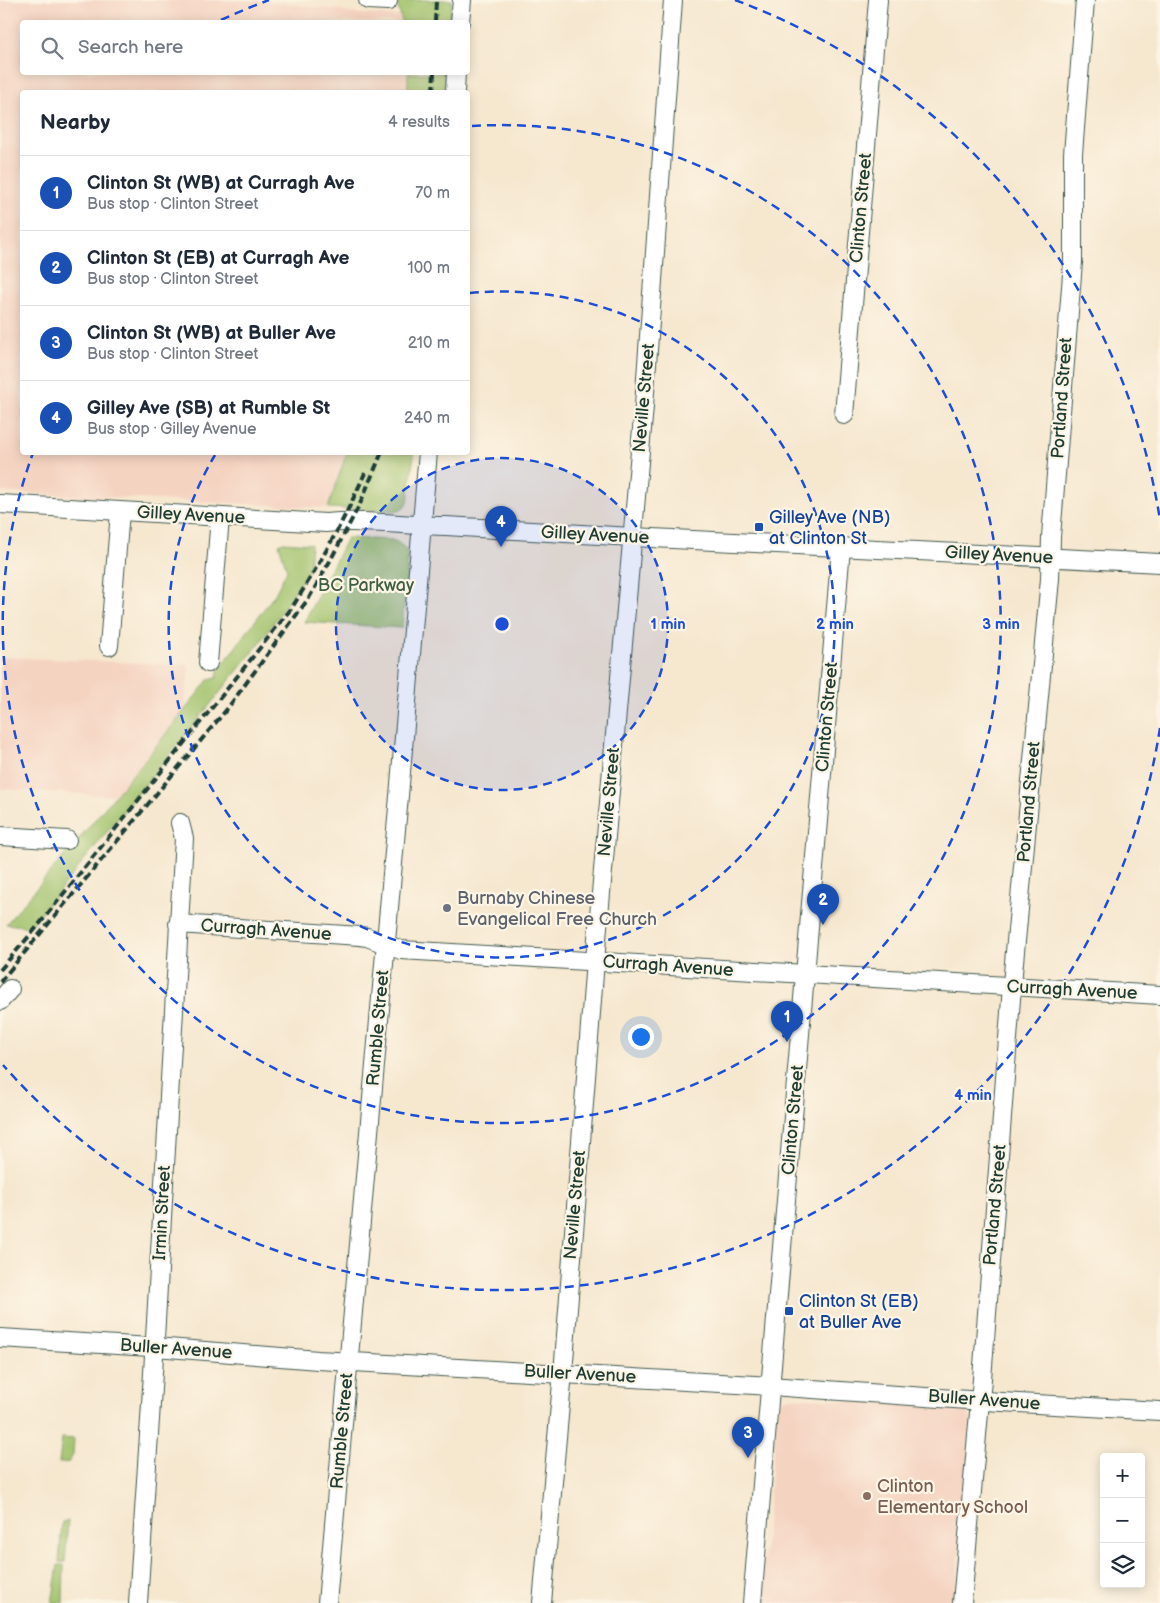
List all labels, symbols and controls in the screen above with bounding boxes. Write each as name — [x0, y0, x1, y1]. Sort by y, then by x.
search box — [20, 20, 470, 75]
icon: search — [38, 34, 66, 62]
text: Search here — [78, 36, 183, 59]
text: Nearby — [40, 110, 110, 135]
text: 4 results — [388, 113, 450, 132]
street label: Clinton Street — [846, 152, 876, 264]
text: Clinton St (WB) at Curragh Ave — [87, 172, 355, 195]
text: 1 — [53, 184, 59, 203]
text: 70 m — [415, 184, 450, 203]
text: Bus stop · Clinton Street — [87, 195, 258, 214]
text: Clinton St (EB) at Curragh Ave — [87, 247, 349, 270]
text: 2 — [51, 259, 61, 278]
text: 100 m — [407, 259, 450, 278]
text: Bus stop · Clinton Street — [87, 270, 258, 289]
text: Clinton St (WB) at Buller Ave — [87, 322, 336, 345]
text: 3 — [51, 334, 61, 353]
text: 210 m — [408, 334, 450, 353]
street label: Portland Street — [1047, 336, 1077, 459]
street label: Neville Street — [629, 342, 659, 453]
text: Bus stop · Clinton Street — [87, 345, 258, 364]
text: Gilley Ave (SB) at Rumble St — [87, 397, 330, 420]
text: 4 — [51, 409, 61, 428]
text: 240 m — [404, 409, 450, 428]
text: Bus stop · Gilley Avenue — [87, 420, 257, 439]
street label: Gilley Avenue — [136, 502, 246, 528]
pin: 4 — [485, 506, 517, 547]
place label: Gilley Ave (NB) at Clinton St — [769, 507, 890, 549]
marker: Gilley Ave (NB) at Clinton St — [753, 521, 765, 533]
street label: Gilley Avenue — [540, 522, 650, 548]
street label: Gilley Avenue — [944, 542, 1054, 568]
park label: BC Parkway — [318, 575, 415, 596]
centre of rings — [493, 615, 511, 633]
text: 1 min — [650, 615, 686, 634]
text: 2 min — [816, 615, 854, 634]
text: 3 min — [982, 615, 1020, 634]
street label: Clinton Street — [812, 661, 842, 773]
street label: Portland Street — [1013, 740, 1045, 863]
street label: Neville Street — [594, 746, 624, 857]
pin: 2 — [807, 884, 839, 925]
place label: Burnaby Chinese Evangelical Free Church — [457, 888, 657, 930]
marker: Burnaby Chinese Evangelical Free Church — [441, 902, 453, 914]
street label: Curragh Avenue — [200, 915, 333, 945]
street label: Curragh Avenue — [602, 951, 735, 981]
street label: Rumble Street — [362, 969, 394, 1087]
street label: Curragh Avenue — [1006, 976, 1138, 1004]
pin: 1 — [771, 1001, 803, 1042]
your location — [628, 1024, 654, 1050]
street label: Clinton Street — [778, 1064, 808, 1176]
text: 4 min — [954, 1086, 992, 1105]
street label: Portland Street — [979, 1143, 1011, 1266]
street label: Neville Street — [560, 1149, 590, 1260]
street label: Irmin Street — [149, 1164, 175, 1261]
place label: Clinton St (EB) at Buller Ave — [799, 1291, 919, 1333]
marker: Clinton St (EB) at Buller Ave — [783, 1305, 795, 1317]
street label: Buller Avenue — [119, 1335, 233, 1363]
street label: Buller Avenue — [523, 1361, 637, 1387]
street label: Rumble Street — [326, 1372, 358, 1490]
street label: Buller Avenue — [927, 1386, 1041, 1414]
pin: 3 — [732, 1417, 764, 1458]
map controls — [1100, 1453, 1145, 1588]
button: + — [1100, 1453, 1145, 1498]
place label: Clinton Elementary School — [877, 1476, 1028, 1518]
marker: Clinton Elementary School — [861, 1490, 873, 1502]
button: − — [1100, 1498, 1145, 1543]
button: layers — [1100, 1543, 1145, 1588]

